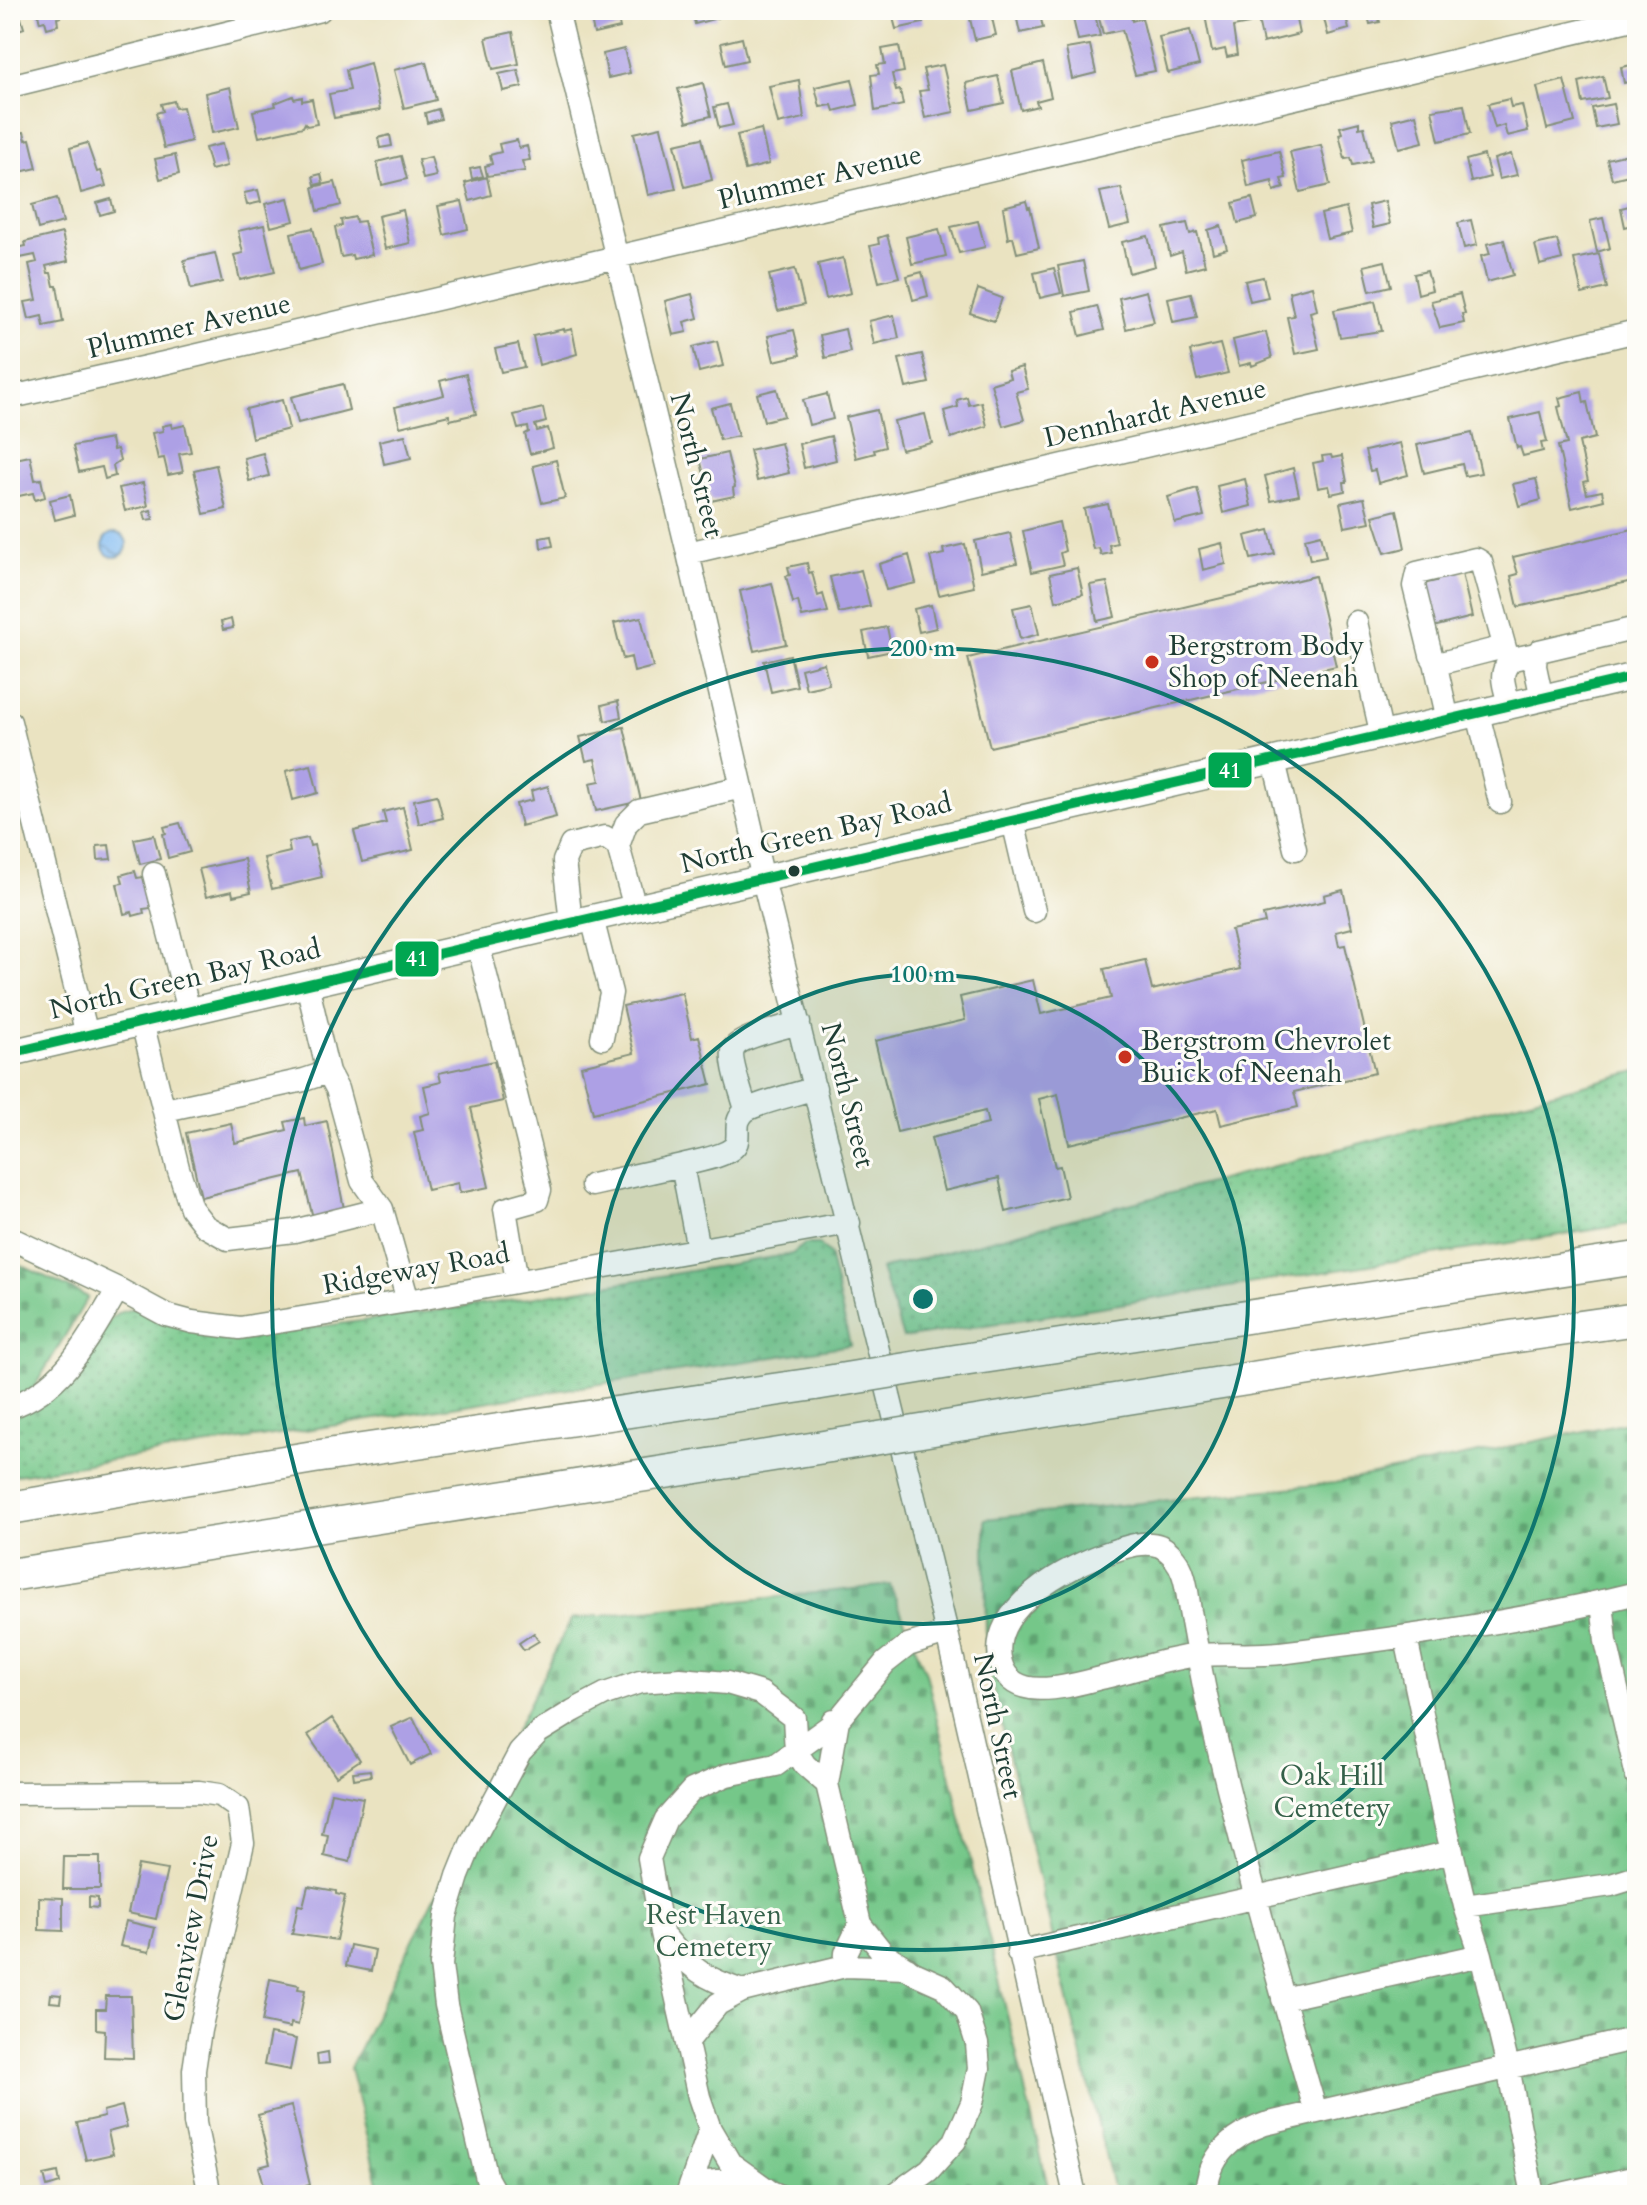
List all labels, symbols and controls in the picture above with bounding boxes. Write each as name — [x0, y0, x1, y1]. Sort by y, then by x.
street label: Plummer Avenue — [715, 135, 925, 219]
street label: Plummer Avenue — [84, 284, 294, 368]
street label: Dennhardt Avenue — [1040, 369, 1270, 457]
street label: North Street — [661, 388, 733, 542]
place label: Bergstrom Body Shop of Neenah — [1168, 627, 1364, 697]
text: 200 m — [890, 632, 957, 665]
marker: Bergstrom Body Shop of Neenah — [1143, 653, 1161, 671]
line badge: 41 — [1207, 751, 1253, 789]
text: 41 — [1219, 756, 1241, 786]
street label: North Green Bay Road — [677, 783, 955, 883]
unlabelled marker — [786, 863, 802, 879]
street label: North Green Bay Road — [46, 929, 324, 1029]
line badge: 41 — [394, 940, 440, 978]
text: 41 — [406, 944, 428, 974]
text: 100 m — [890, 958, 957, 991]
street label: North Street — [812, 1018, 884, 1172]
place label: Bergstrom Chevrolet Buick of Neenah — [1141, 1022, 1391, 1092]
marker: Bergstrom Chevrolet Buick of Neenah — [1116, 1048, 1134, 1066]
street label: Ridgeway Road — [320, 1234, 512, 1304]
centre of rings — [909, 1285, 937, 1313]
street label: North Street — [964, 1650, 1032, 1803]
park label: Oak Hill Cemetery — [1273, 1757, 1391, 1827]
street label: Glenview Drive — [154, 1831, 228, 2025]
park label: Rest Haven Cemetery — [646, 1896, 782, 1966]

